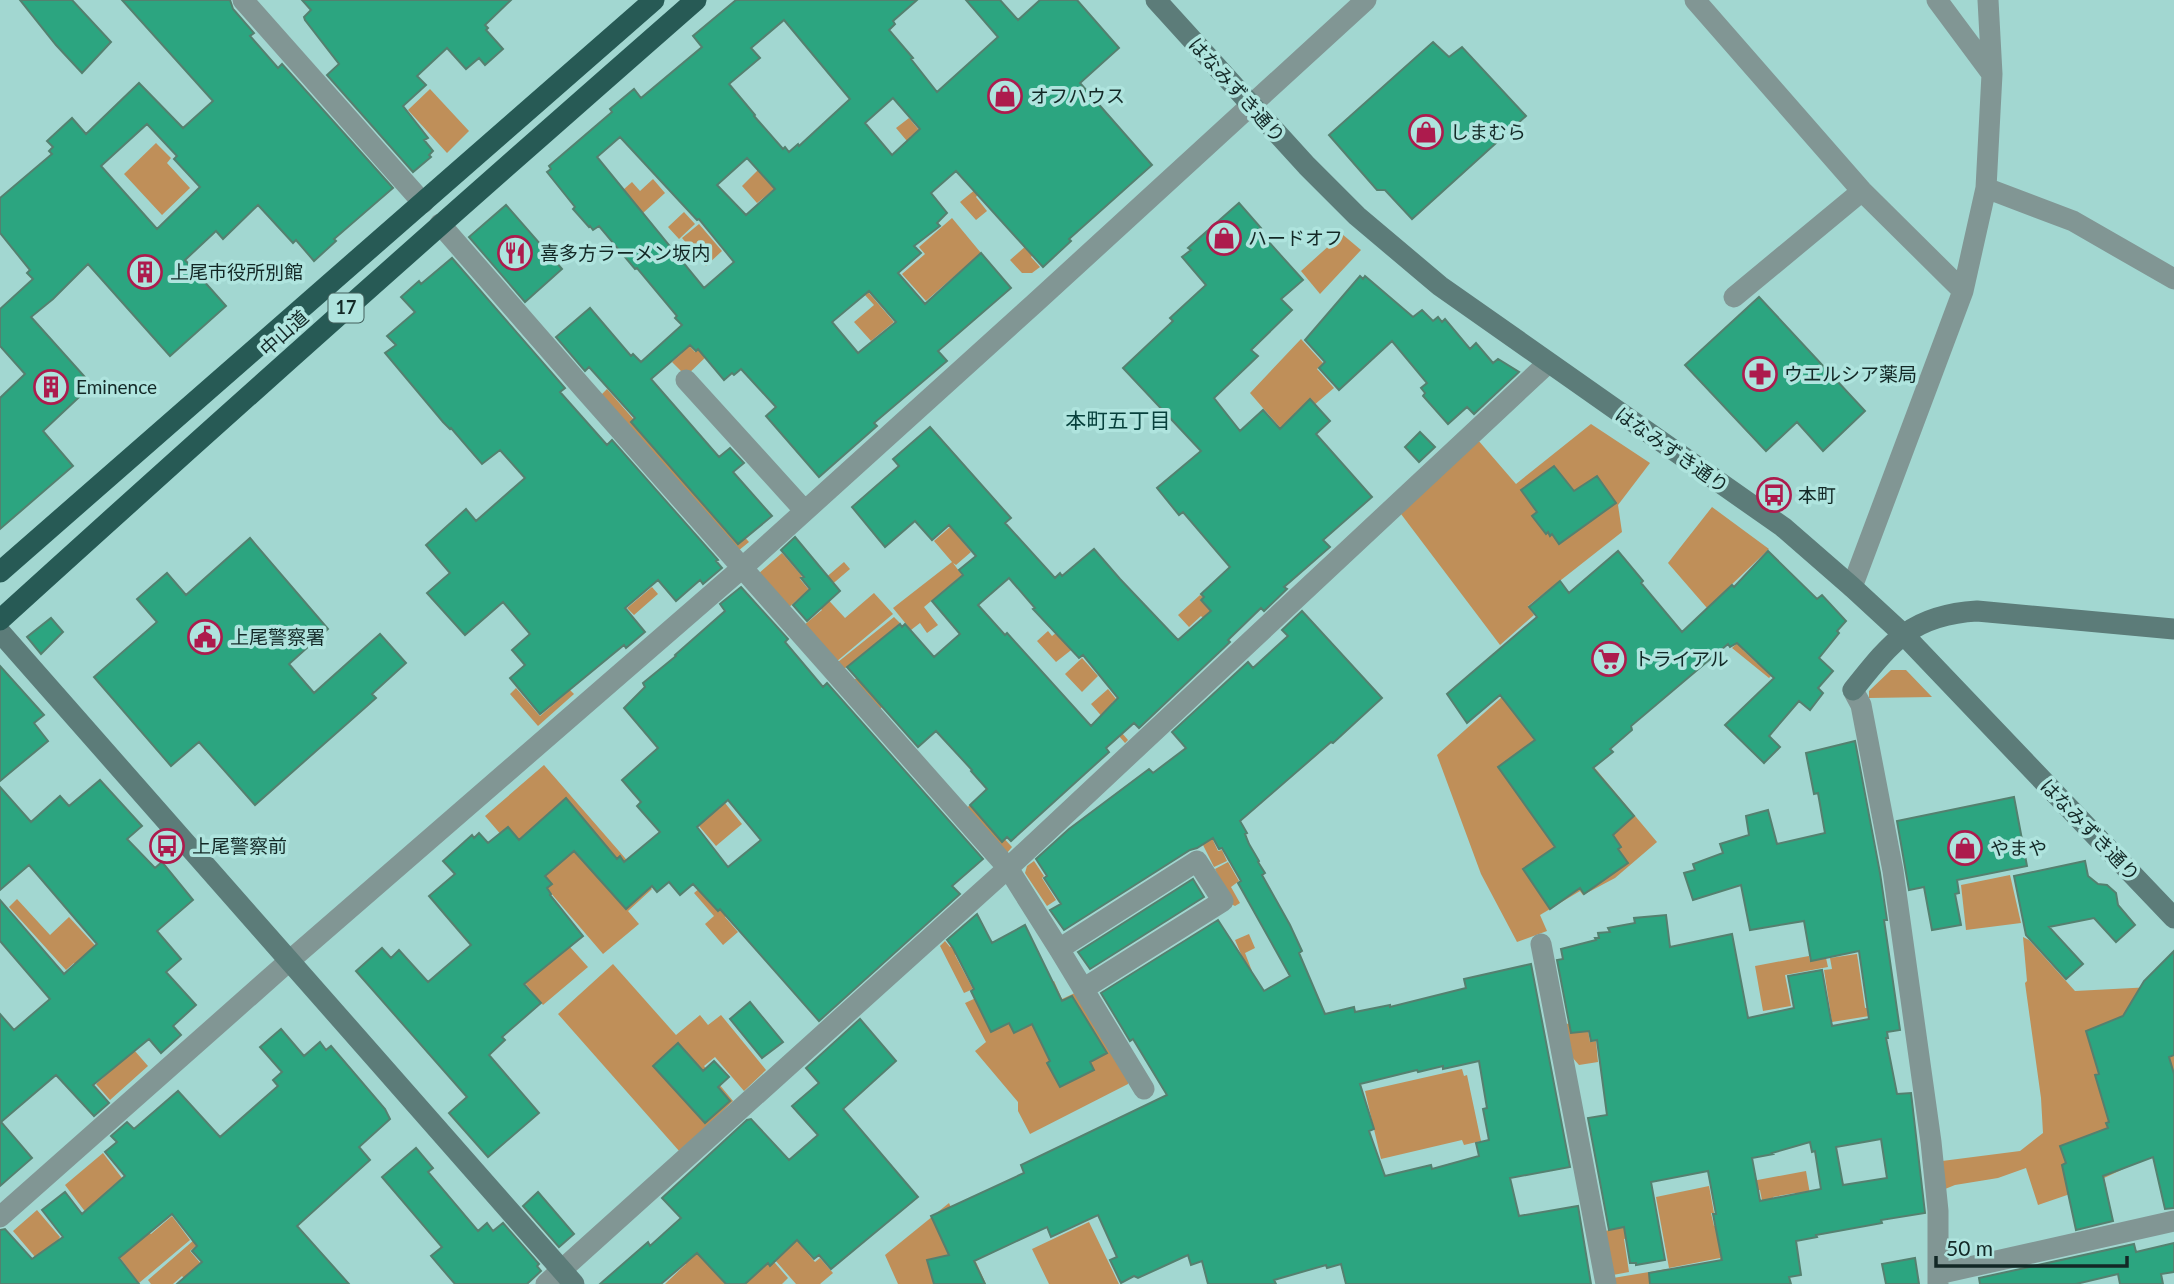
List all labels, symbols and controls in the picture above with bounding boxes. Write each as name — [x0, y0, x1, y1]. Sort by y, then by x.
street label: はなみずき通り — [1184, 33, 1290, 147]
shop icon: オフハウス — [986, 77, 1024, 115]
place label: オフハウス — [1030, 84, 1125, 107]
shop icon: しまむら — [1407, 113, 1445, 151]
place label: しまむら — [1450, 120, 1526, 143]
shop icon: ハードオフ — [1205, 219, 1243, 257]
place label: ハードオフ — [1248, 226, 1343, 249]
restaurant icon: 喜多方ラーメン坂内 — [496, 234, 534, 272]
place label: 喜多方ラーメン坂内 — [540, 241, 710, 264]
building icon: 上尾市役所別館 — [126, 253, 164, 291]
place label: 上尾市役所別館 — [170, 260, 303, 283]
road number: 17 — [328, 294, 364, 322]
street label: 中山道 — [255, 305, 313, 360]
pharmacy icon: ウエルシア薬局 — [1741, 355, 1779, 393]
place label: ウエルシア薬局 — [1784, 362, 1917, 385]
building icon: Eminence — [32, 368, 70, 406]
place label: Eminence — [76, 375, 157, 398]
street label: はなみずき通り — [1611, 402, 1733, 497]
district label: 本町五丁目 — [1066, 407, 1171, 432]
bus stop icon: 本町 — [1755, 476, 1793, 514]
place label: 本町 — [1798, 483, 1836, 506]
public building icon: 上尾警察署 — [186, 618, 224, 656]
place label: 上尾警察署 — [230, 625, 325, 648]
supermarket icon: トライアル — [1590, 640, 1628, 678]
place label: トライアル — [1634, 647, 1729, 670]
street label: はなみずき通り — [2036, 774, 2145, 885]
bus stop icon: 上尾警察前 — [148, 827, 186, 865]
shop icon: やまや — [1946, 829, 1984, 867]
place label: 上尾警察前 — [192, 834, 287, 857]
place label: やまや — [1990, 836, 2047, 859]
scale bar — [1936, 1224, 2127, 1268]
text: 50 m — [1946, 1235, 1993, 1260]

